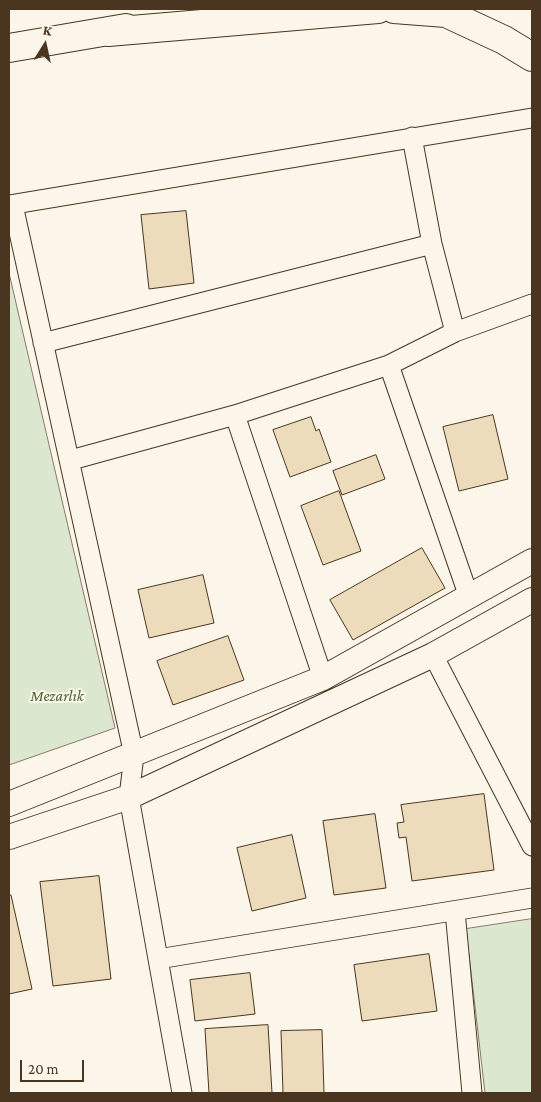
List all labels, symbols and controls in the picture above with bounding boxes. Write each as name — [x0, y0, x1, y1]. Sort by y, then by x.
north arrow — [20, 20, 70, 70]
text: K — [42, 22, 53, 39]
park label: Mezarlık — [30, 686, 84, 706]
scale bar — [22, 1050, 86, 1082]
text: 20 m — [28, 1061, 59, 1077]

